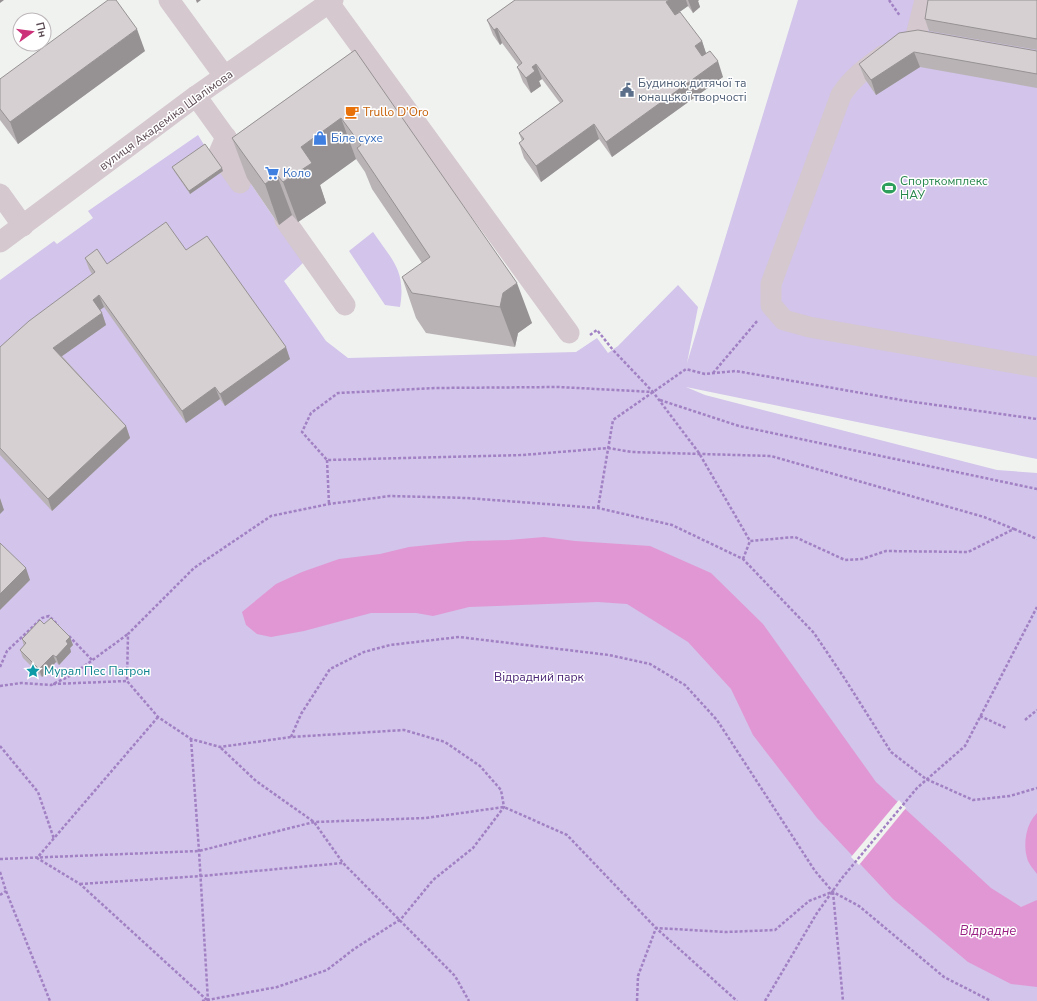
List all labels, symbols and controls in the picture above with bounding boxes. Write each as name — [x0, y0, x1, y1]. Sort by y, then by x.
north arrow — [12, 12, 52, 52]
text: Пн — [32, 21, 50, 39]
street label: вулиця Академіка Шалімова — [96, 66, 236, 174]
place label: Будинок дитячої та юнацької творчості — [638, 75, 747, 105]
public building icon: Будинок дитячої та юнацької творчості — [619, 82, 635, 98]
cafe icon: Trullo D'Oro — [344, 104, 360, 120]
place label: Trullo D'Oro — [363, 104, 429, 120]
shop icon: Біле сухе — [312, 130, 328, 146]
place label: Біле сухе — [331, 130, 383, 146]
supermarket icon: Коло — [264, 165, 280, 181]
place label: Коло — [283, 165, 311, 181]
place label: Спорткомплекс НАУ — [900, 173, 988, 203]
sports icon: Спорткомплекс НАУ — [881, 180, 897, 196]
place icon: Мурал Пес Патрон — [25, 663, 41, 679]
place label: Мурал Пес Патрон — [44, 663, 150, 679]
park label: Відрадний парк — [494, 669, 585, 685]
water label: Відрадне — [960, 922, 1016, 940]

